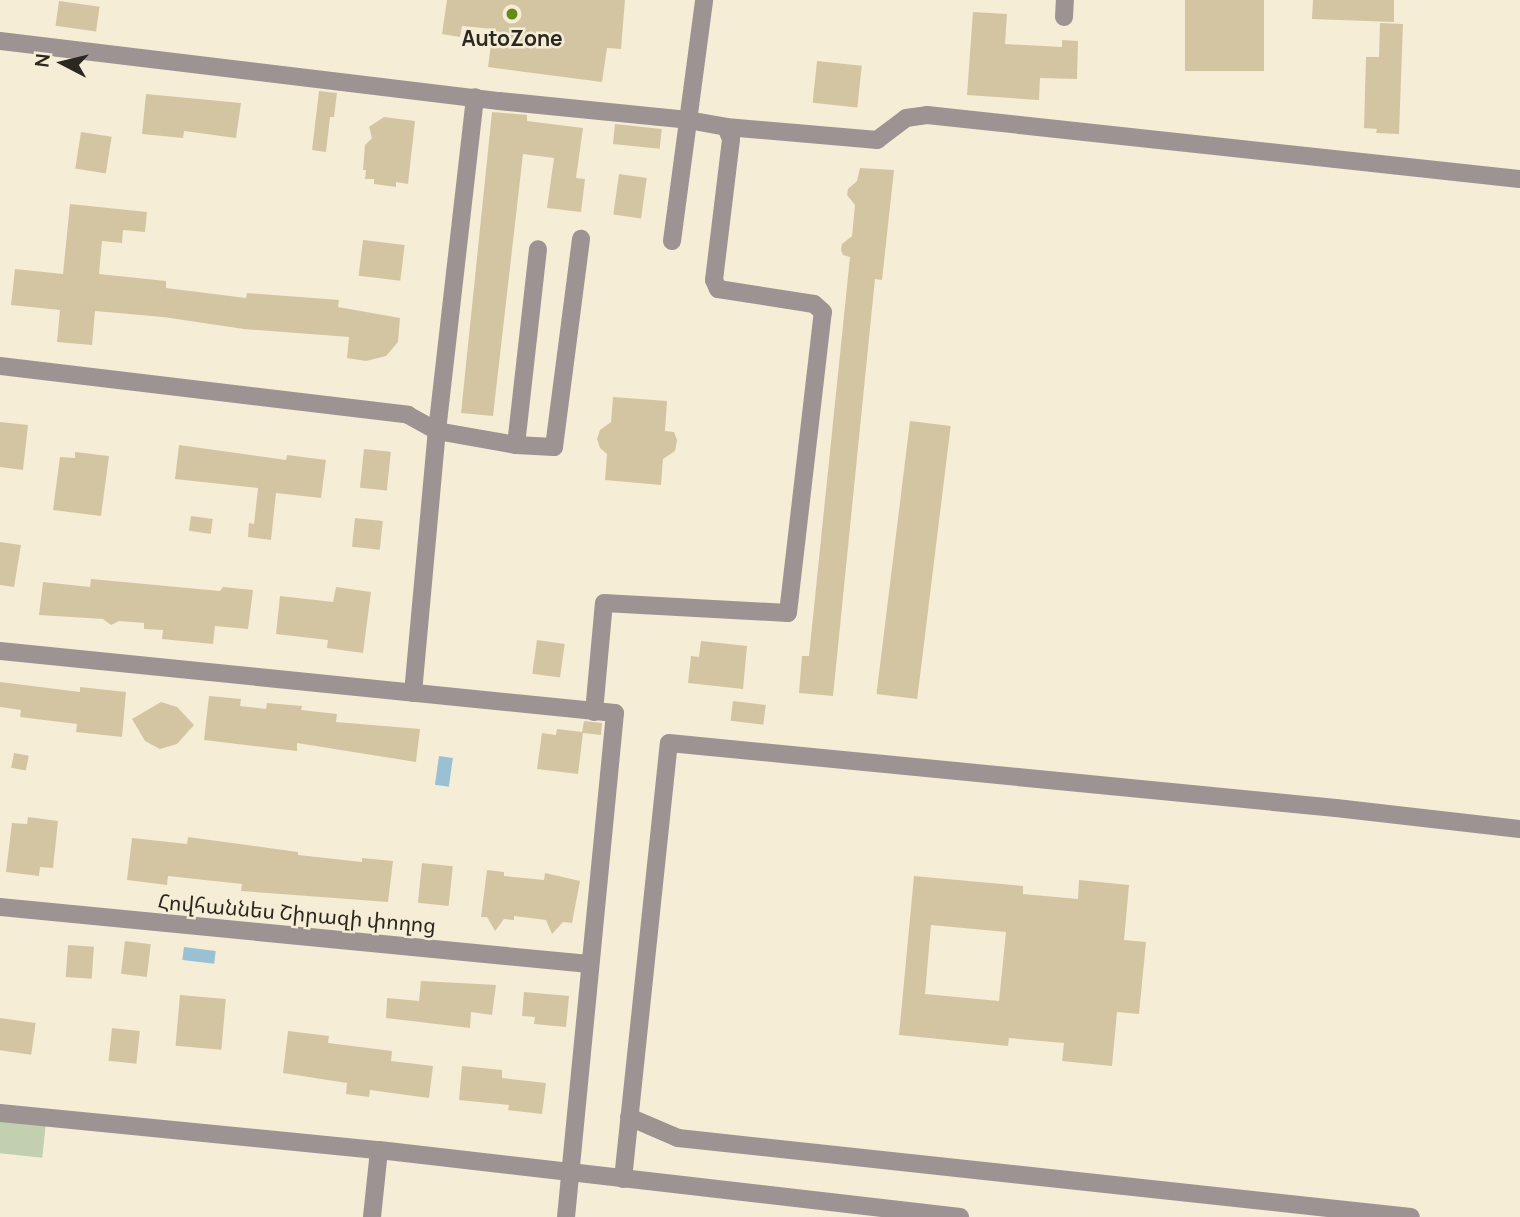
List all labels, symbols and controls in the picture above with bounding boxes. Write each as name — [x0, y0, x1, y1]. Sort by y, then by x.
marker: AutoZone — [504, 6, 520, 22]
place label: AutoZone — [461, 25, 563, 51]
north arrow — [28, 28, 98, 98]
text: N — [28, 52, 56, 69]
street label: Հովհաննես Շիրազի փողոց — [157, 888, 437, 938]

